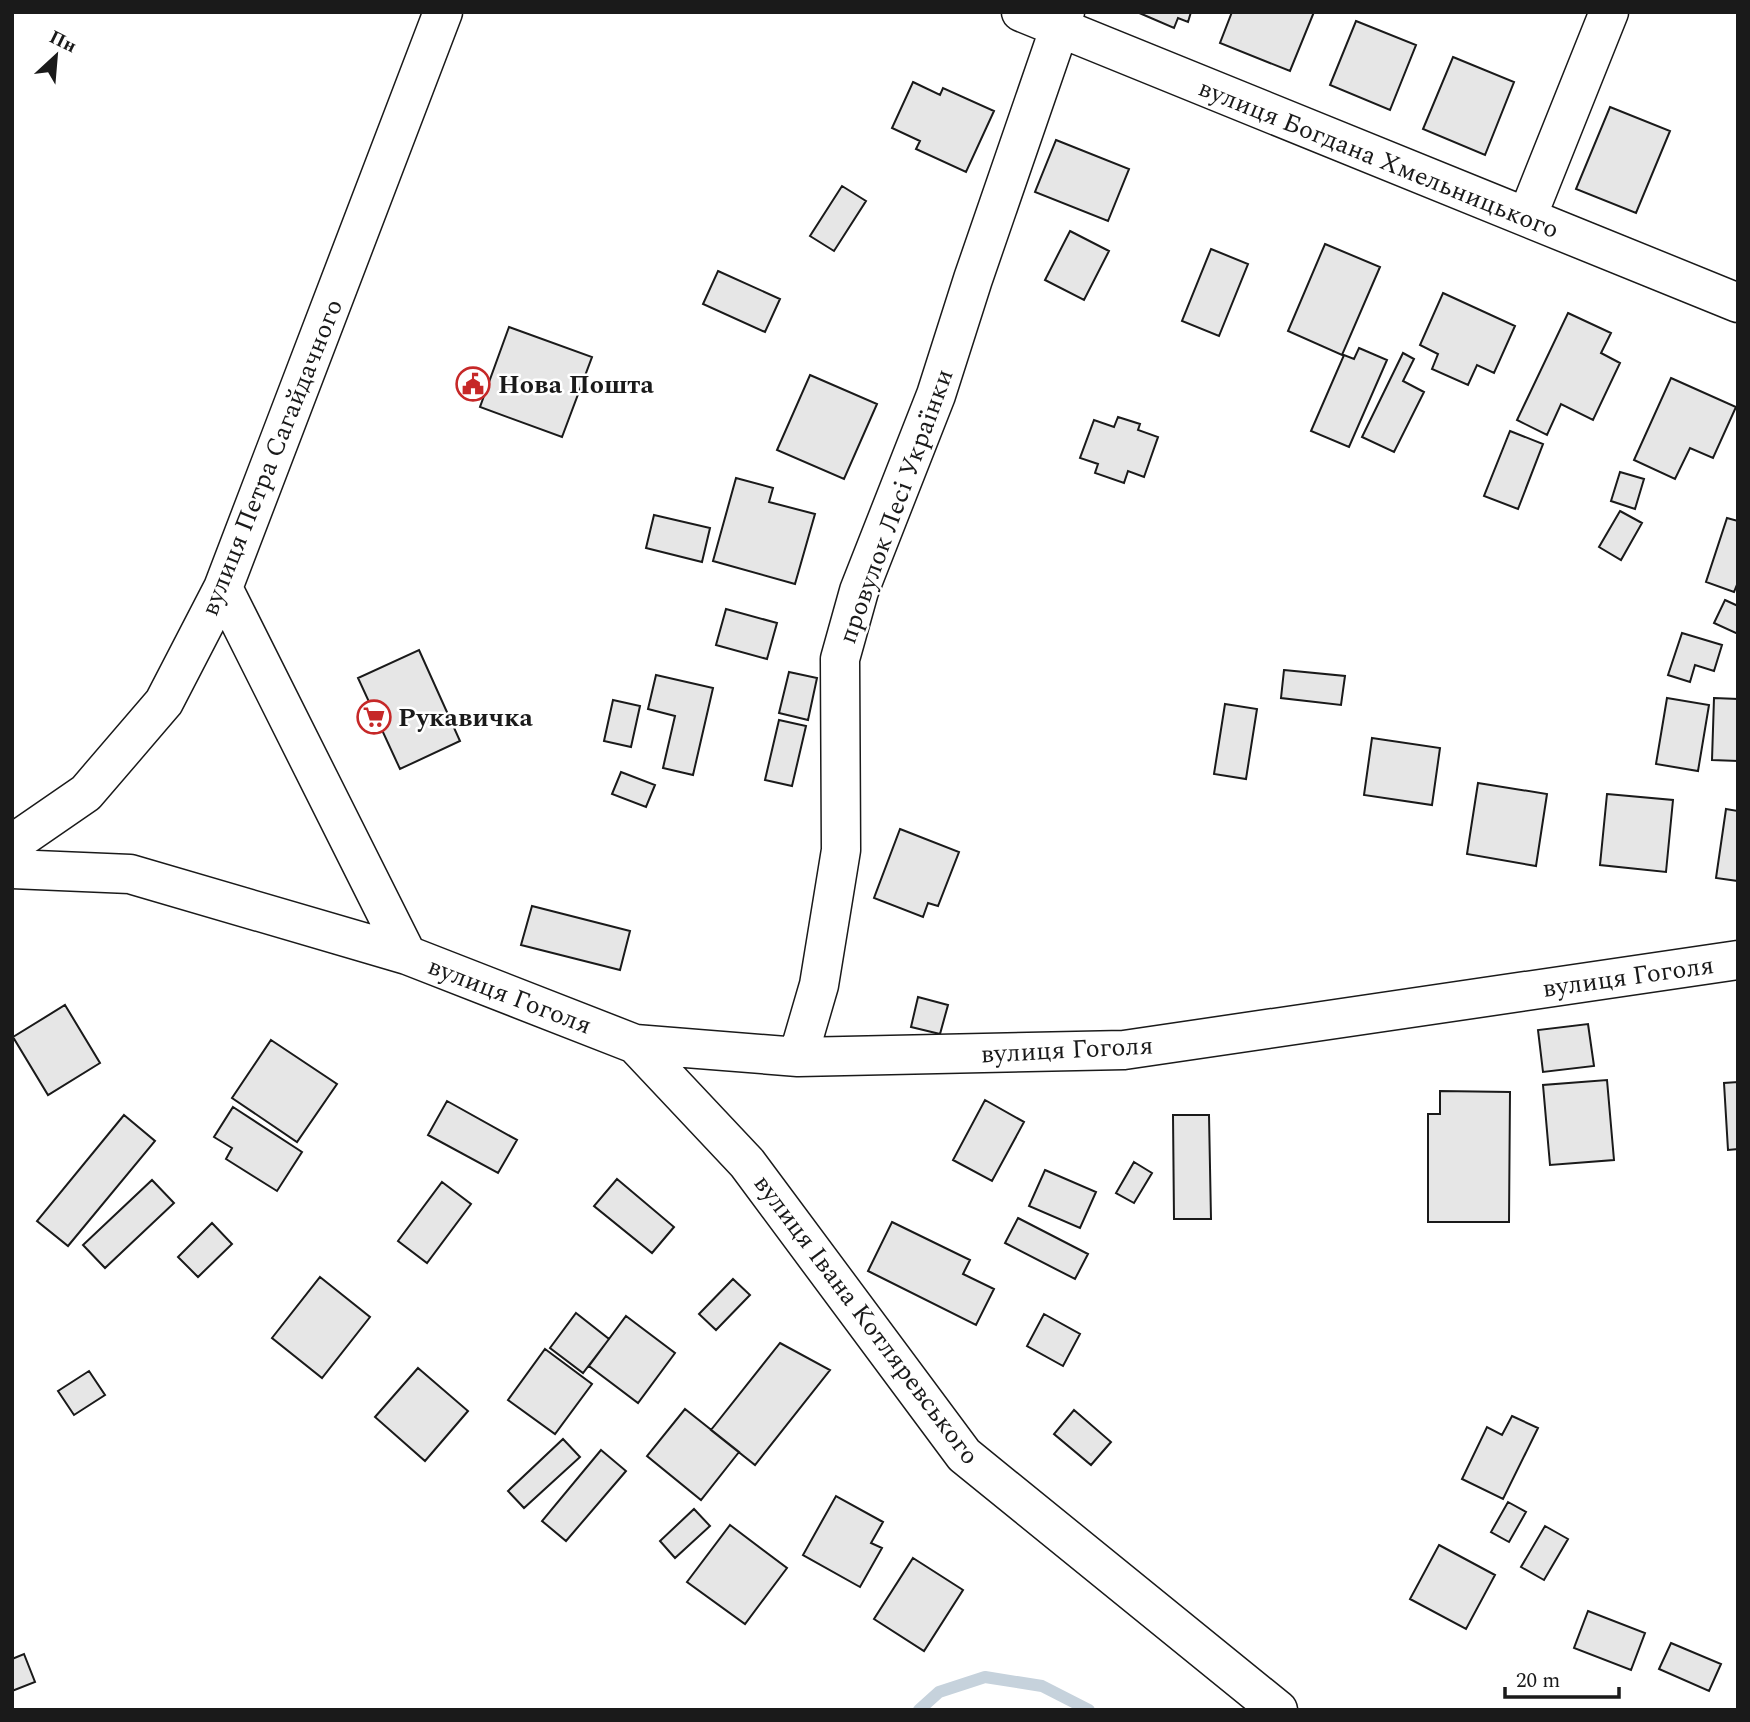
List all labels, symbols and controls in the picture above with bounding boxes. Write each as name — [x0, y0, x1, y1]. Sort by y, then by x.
north arrow — [21, 21, 91, 91]
text: Пн — [44, 23, 82, 61]
street label: вулиця Богдана Хмельницького — [1192, 68, 1565, 250]
street label: вулиця Петра Сагайдачного — [190, 293, 354, 622]
street label: провулок Лесі Українки — [828, 363, 964, 649]
public building icon: Нова Пошта — [454, 365, 492, 403]
place label: Нова Пошта — [498, 365, 654, 405]
supermarket icon: Рукавичка — [355, 698, 393, 736]
place label: Рукавичка — [398, 698, 534, 738]
street label: вулиця Гоголя — [1540, 945, 1716, 1009]
street label: вулиця Гоголя — [422, 946, 597, 1046]
street label: вулиця Гоголя — [980, 1026, 1154, 1074]
street label: вулиця Івана Котляревського — [743, 1166, 989, 1473]
scale bar — [1505, 1656, 1619, 1700]
text: 20 m — [1516, 1665, 1560, 1697]

